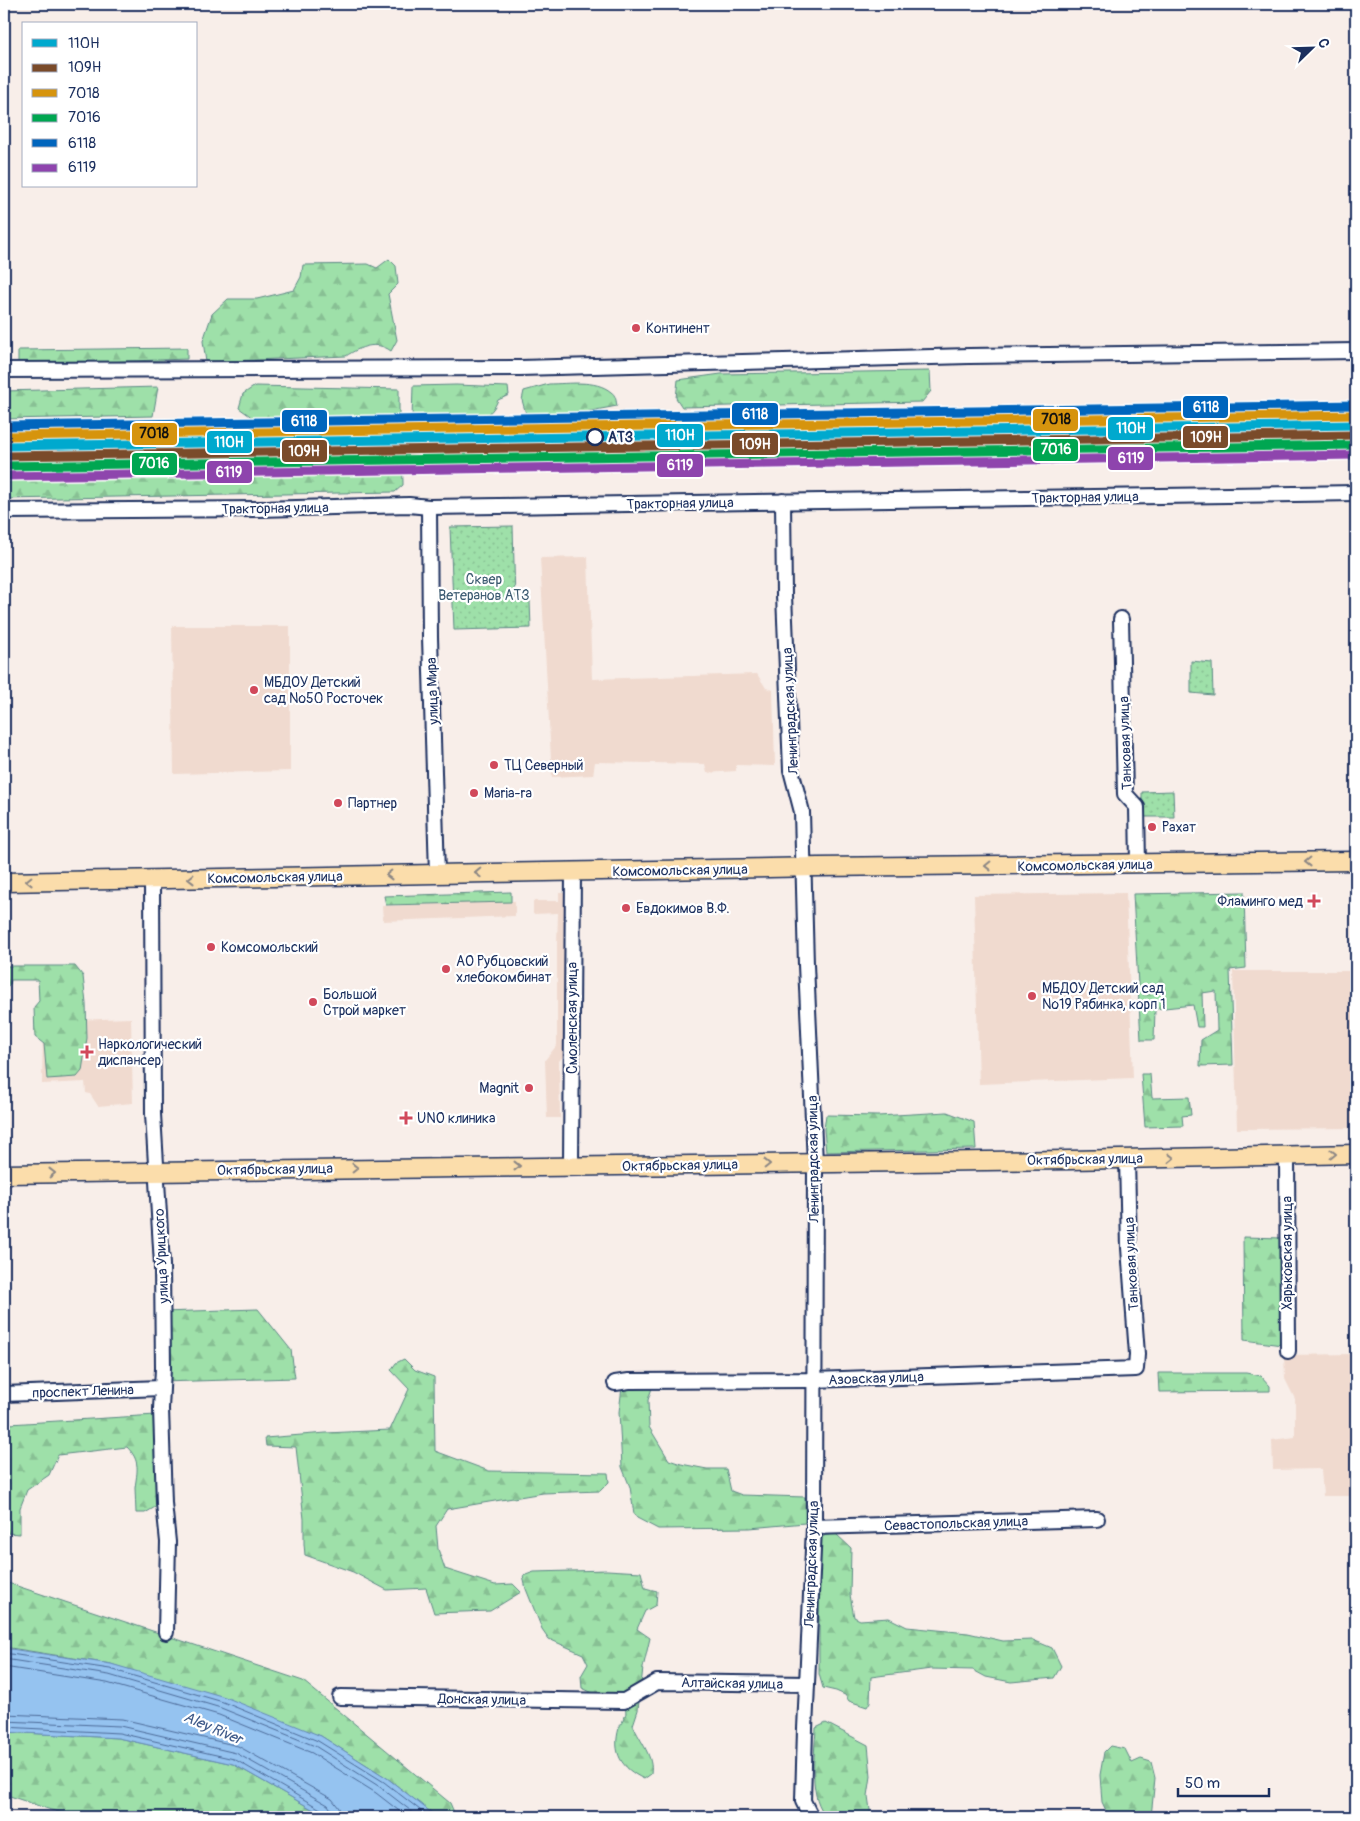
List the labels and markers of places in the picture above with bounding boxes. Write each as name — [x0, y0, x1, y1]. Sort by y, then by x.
place label: Континент — [646, 320, 710, 337]
marker: Континент — [630, 322, 642, 334]
marker: АТЗ — [586, 428, 604, 446]
place label: АТЗ — [608, 429, 633, 446]
place label: МБДОУ Детский сад №50 Росточек — [264, 674, 383, 707]
marker: МБДОУ Детский сад №50 Росточек — [248, 684, 260, 696]
place label: ТЦ Северный — [504, 757, 583, 774]
marker: ТЦ Северный — [488, 759, 500, 771]
place label: Maria-ra — [484, 785, 532, 802]
marker: Maria-ra — [468, 787, 480, 799]
place label: Партнер — [348, 795, 397, 812]
marker: Партнер — [332, 797, 344, 809]
place label: Рахат — [1162, 819, 1196, 836]
marker: Рахат — [1146, 821, 1158, 833]
place label: Фламинго мед — [1217, 893, 1304, 910]
marker: Фламинго мед — [1307, 894, 1321, 908]
place label: Евдокимов В.Ф. — [636, 900, 730, 917]
marker: Евдокимов В.Ф. — [620, 902, 632, 914]
place label: Комсомольский — [221, 939, 318, 956]
marker: Комсомольский — [205, 941, 217, 953]
place label: АО Рубцовский хлебокомбинат — [456, 953, 552, 986]
marker: АО Рубцовский хлебокомбинат — [440, 963, 452, 975]
place label: МБДОУ Детский сад №19 Рябинка, корп 1 — [1042, 980, 1166, 1013]
place label: Большой Строй маркет — [323, 986, 406, 1019]
marker: МБДОУ Детский сад №19 Рябинка, корп 1 — [1026, 990, 1038, 1002]
marker: Большой Строй маркет — [307, 996, 319, 1008]
place label: Наркологический диспансер — [98, 1036, 202, 1069]
marker: Наркологический диспансер — [80, 1045, 94, 1059]
place label: Magnit — [479, 1080, 519, 1097]
marker: Magnit — [523, 1082, 535, 1094]
place label: UNO клиника — [417, 1110, 495, 1127]
marker: UNO клиника — [399, 1111, 413, 1125]

